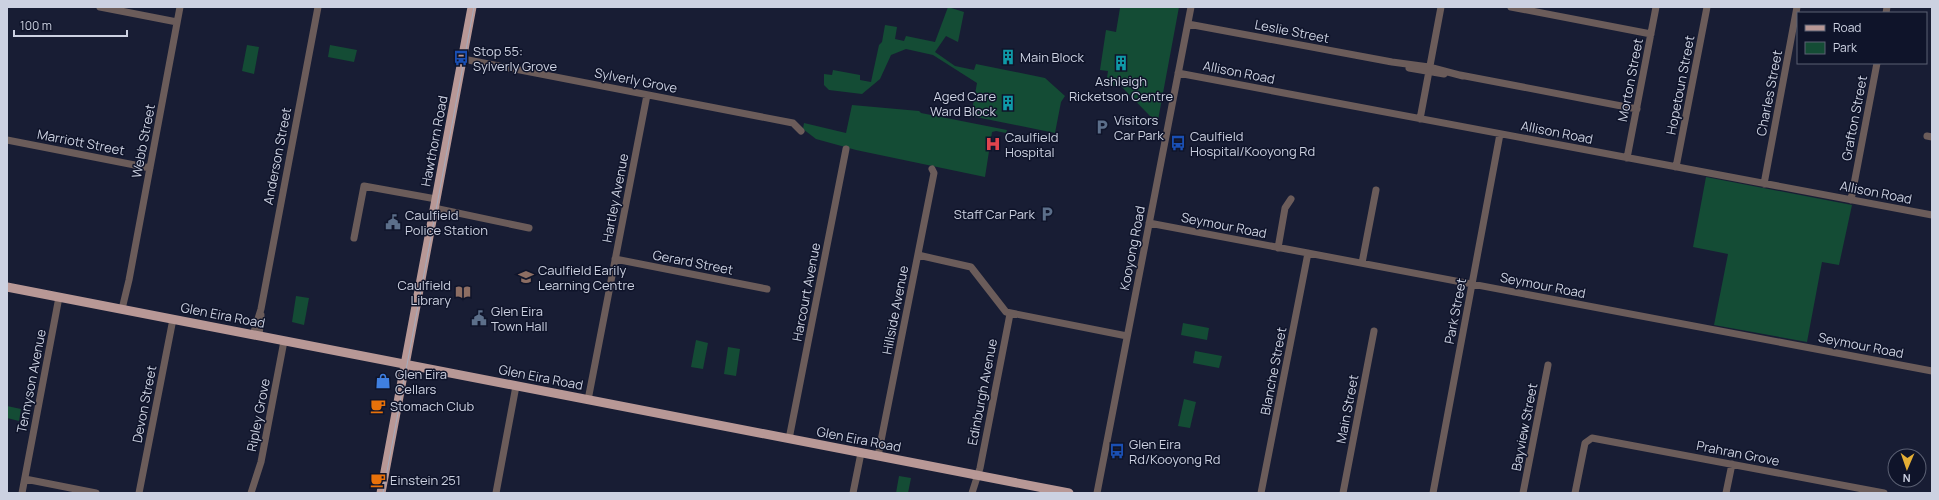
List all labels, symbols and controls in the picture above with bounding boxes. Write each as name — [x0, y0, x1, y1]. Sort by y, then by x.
scale bar — [14, 12, 127, 38]
legend — [1797, 12, 1927, 64]
street label: Leslie Street — [1253, 15, 1331, 47]
text: 100 m — [20, 17, 52, 34]
text: Road — [1833, 19, 1861, 36]
street label: Hopetoun Street — [1662, 34, 1698, 136]
street label: Morton Street — [1613, 37, 1647, 123]
text: Park — [1833, 39, 1858, 56]
place label: Stop 55: Sylverly Grove — [473, 42, 557, 75]
building icon: Main Block — [999, 48, 1017, 66]
place label: Main Block — [1020, 48, 1084, 66]
street label: Charles Street — [1752, 48, 1786, 138]
bus stop icon: Stop 55: Sylverly Grove — [452, 49, 470, 67]
building icon: Ashleigh Ricketson Centre — [1112, 54, 1130, 72]
street label: Allison Road — [1201, 56, 1277, 88]
street label: Sylverly Grove — [593, 63, 679, 97]
place label: Ashleigh Ricketson Centre — [1069, 72, 1173, 105]
street label: Grafton Street — [1837, 74, 1871, 162]
place label: Aged Care Ward Block — [930, 87, 997, 120]
street label: Hawthorn Road — [416, 94, 452, 188]
building icon: Aged Care Ward Block — [999, 94, 1017, 112]
street label: Webb Street — [127, 102, 159, 180]
street label: Anderson Street — [259, 106, 295, 206]
place label: Visitors Car Park — [1114, 111, 1164, 144]
street label: Allison Road — [1519, 116, 1595, 148]
parking icon: Visitors Car Park — [1093, 118, 1111, 136]
street label: Marriott Street — [36, 125, 126, 159]
place label: Caulfield Hospital/Kooyong Rd — [1190, 127, 1315, 160]
place label: Caulfield Hospital — [1005, 128, 1058, 161]
bus stop icon: Caulfield Hospital/Kooyong Rd — [1169, 134, 1187, 152]
hospital icon: Caulfield Hospital — [984, 135, 1002, 153]
street label: Hartley Avenue — [598, 151, 633, 244]
street label: Allison Road — [1838, 176, 1914, 208]
street label: Kooyong Road — [1115, 204, 1149, 292]
place label: Staff Car Park — [954, 205, 1036, 223]
parking icon: Staff Car Park — [1038, 205, 1056, 223]
place label: Caulfield Police Station — [405, 206, 488, 239]
street label: Seymour Road — [1180, 208, 1268, 242]
public building icon: Caulfield Police Station — [384, 213, 402, 231]
street label: Harcourt Avenue — [788, 241, 824, 343]
street label: Gerard Street — [651, 245, 735, 279]
place label: Caulfield Earily Learning Centre — [538, 261, 635, 294]
street label: Hillside Avenue — [878, 264, 913, 356]
school or university icon: Caulfield Earily Learning Centre — [517, 268, 535, 286]
street label: Seymour Road — [1499, 268, 1587, 302]
place label: Caulfield Library — [398, 276, 451, 309]
street label: Park Street — [1440, 277, 1470, 345]
library icon: Caulfield Library — [454, 283, 472, 301]
street label: Glen Eira Road — [179, 298, 267, 332]
place label: Glen Eira Town Hall — [491, 302, 548, 335]
public building icon: Glen Eira Town Hall — [470, 309, 488, 327]
street label: Blanche Street — [1256, 326, 1290, 416]
street label: Tennyson Avenue — [12, 327, 50, 435]
street label: Seymour Road — [1817, 328, 1905, 362]
street label: Edinburgh Avenue — [963, 337, 1001, 447]
street label: Glen Eira Road — [497, 360, 585, 394]
street label: Devon Street — [128, 364, 160, 444]
place label: Glen Eira Cellars — [395, 365, 447, 398]
shop icon: Glen Eira Cellars — [374, 372, 392, 390]
street label: Main Street — [1332, 373, 1362, 445]
street label: Ripley Grove — [242, 377, 274, 453]
street label: Bayview Street — [1507, 381, 1541, 473]
cafe icon: Stomach Club — [369, 397, 387, 415]
place label: Stomach Club — [390, 397, 474, 415]
street label: Glen Eira Road — [815, 422, 903, 456]
place label: Glen Eira Rd/Kooyong Rd — [1129, 435, 1220, 468]
street label: Prahran Grove — [1695, 436, 1781, 470]
bus stop icon: Glen Eira Rd/Kooyong Rd — [1108, 442, 1126, 460]
north arrow — [1887, 448, 1927, 488]
cafe icon: Einstein 251 — [369, 471, 387, 489]
place label: Einstein 251 — [390, 471, 461, 489]
text: N — [1902, 471, 1911, 486]

